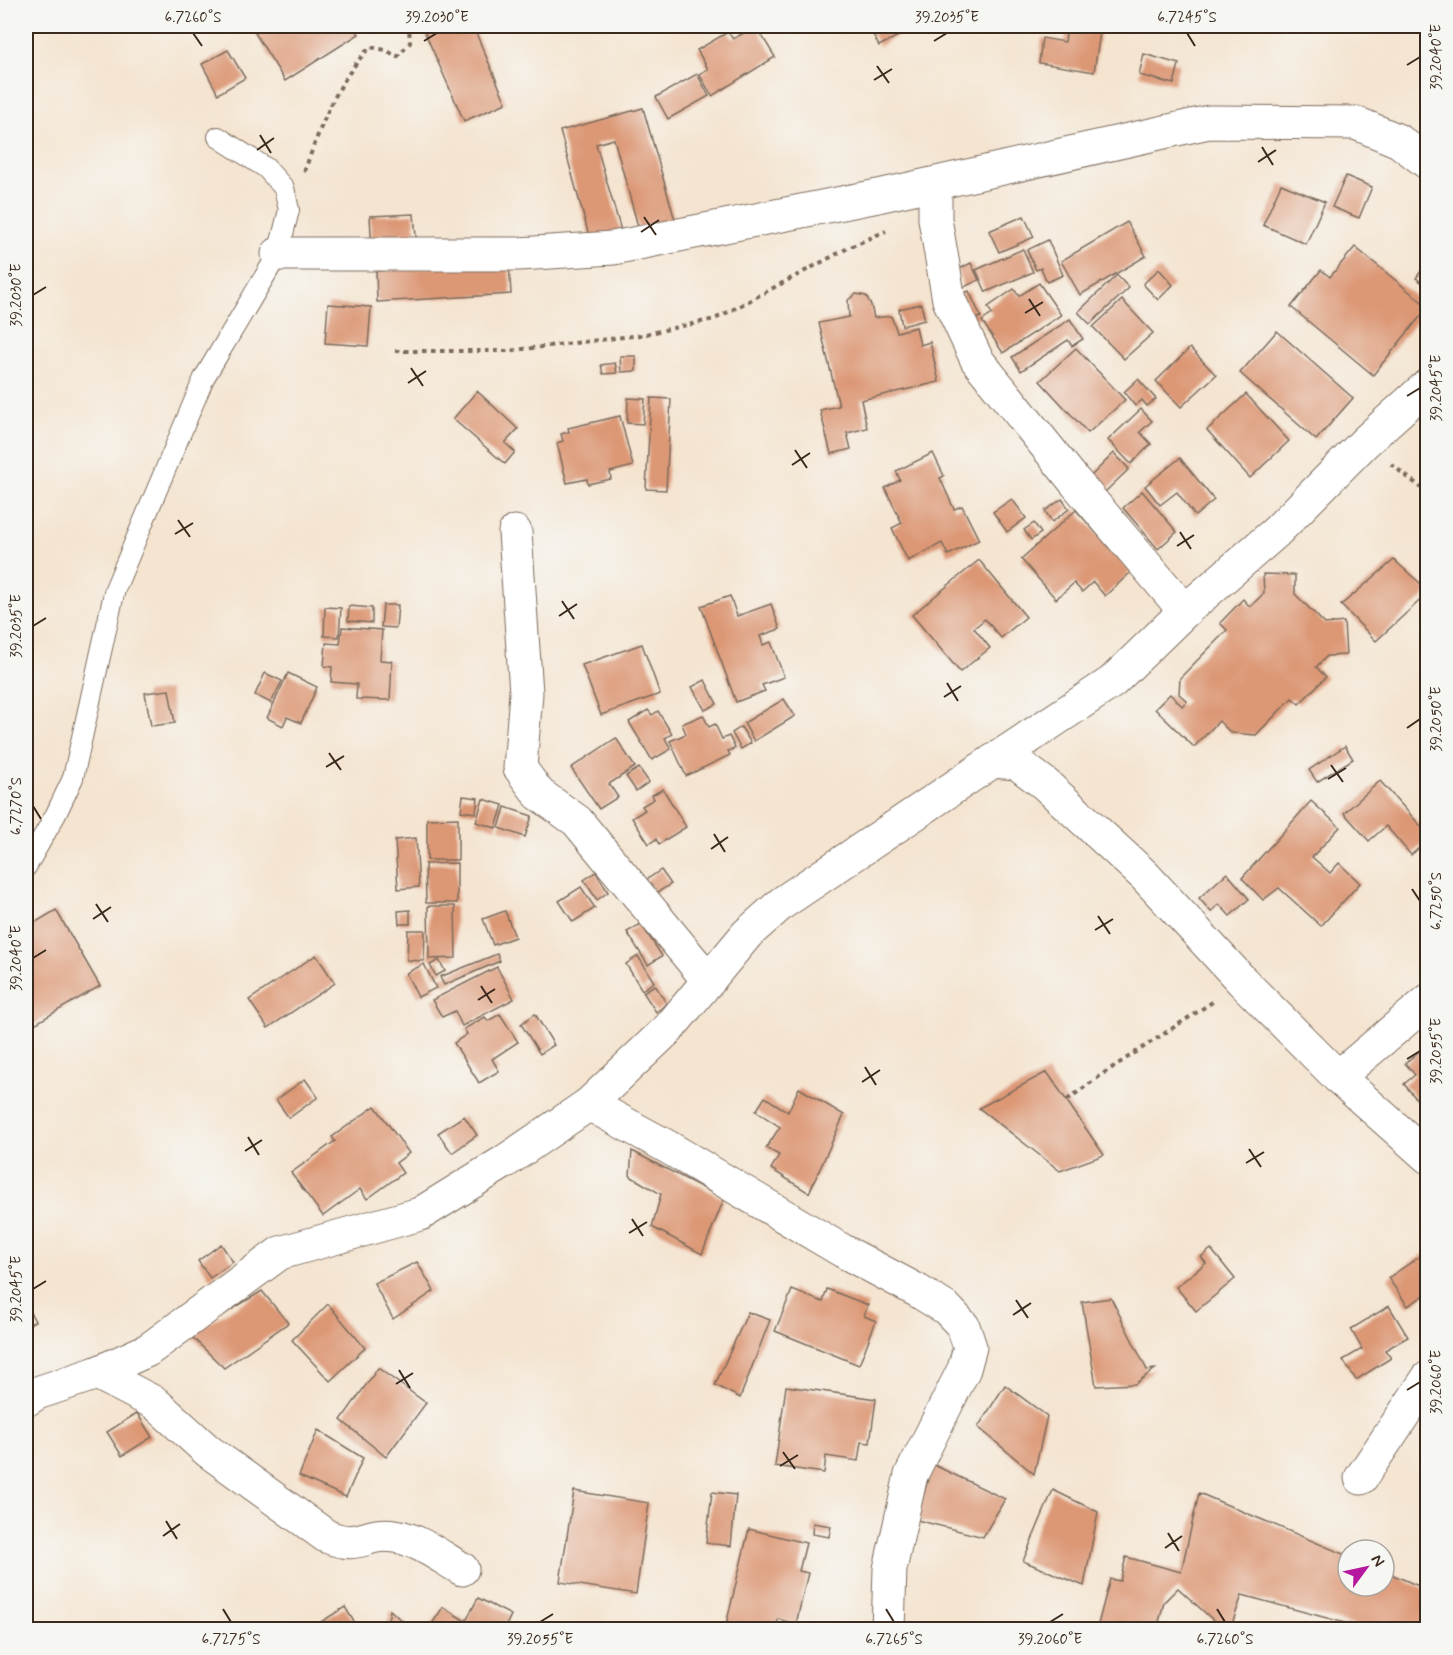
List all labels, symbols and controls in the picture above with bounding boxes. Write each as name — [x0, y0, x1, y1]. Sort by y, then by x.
text: 6.7260°S — [164, 8, 222, 28]
text: 39.2030°E — [405, 8, 469, 28]
text: 39.2035°E — [915, 8, 979, 28]
text: 6.7245°S — [1157, 8, 1217, 28]
text: 39.2040°E — [1427, 24, 1447, 90]
text: 39.2030°E — [7, 263, 27, 327]
text: 39.2045°E — [1427, 354, 1447, 421]
text: 39.2035°E — [7, 594, 27, 658]
text: 39.2050°E — [1427, 686, 1447, 752]
text: 6.7270°S — [7, 777, 27, 835]
text: 6.7250°S — [1427, 872, 1447, 930]
text: 39.2040°E — [7, 925, 27, 991]
text: 39.2055°E — [1427, 1018, 1447, 1084]
text: 39.2045°E — [7, 1255, 27, 1322]
text: 39.2060°E — [1427, 1350, 1447, 1414]
north arrow — [1336, 1538, 1396, 1598]
text: N — [1366, 1550, 1389, 1571]
text: 6.7275°S — [202, 1630, 260, 1650]
text: 39.2055°E — [507, 1630, 573, 1650]
text: 6.7265°S — [865, 1630, 923, 1650]
text: 39.2060°E — [1018, 1630, 1082, 1650]
text: 6.7260°S — [1196, 1630, 1254, 1650]

